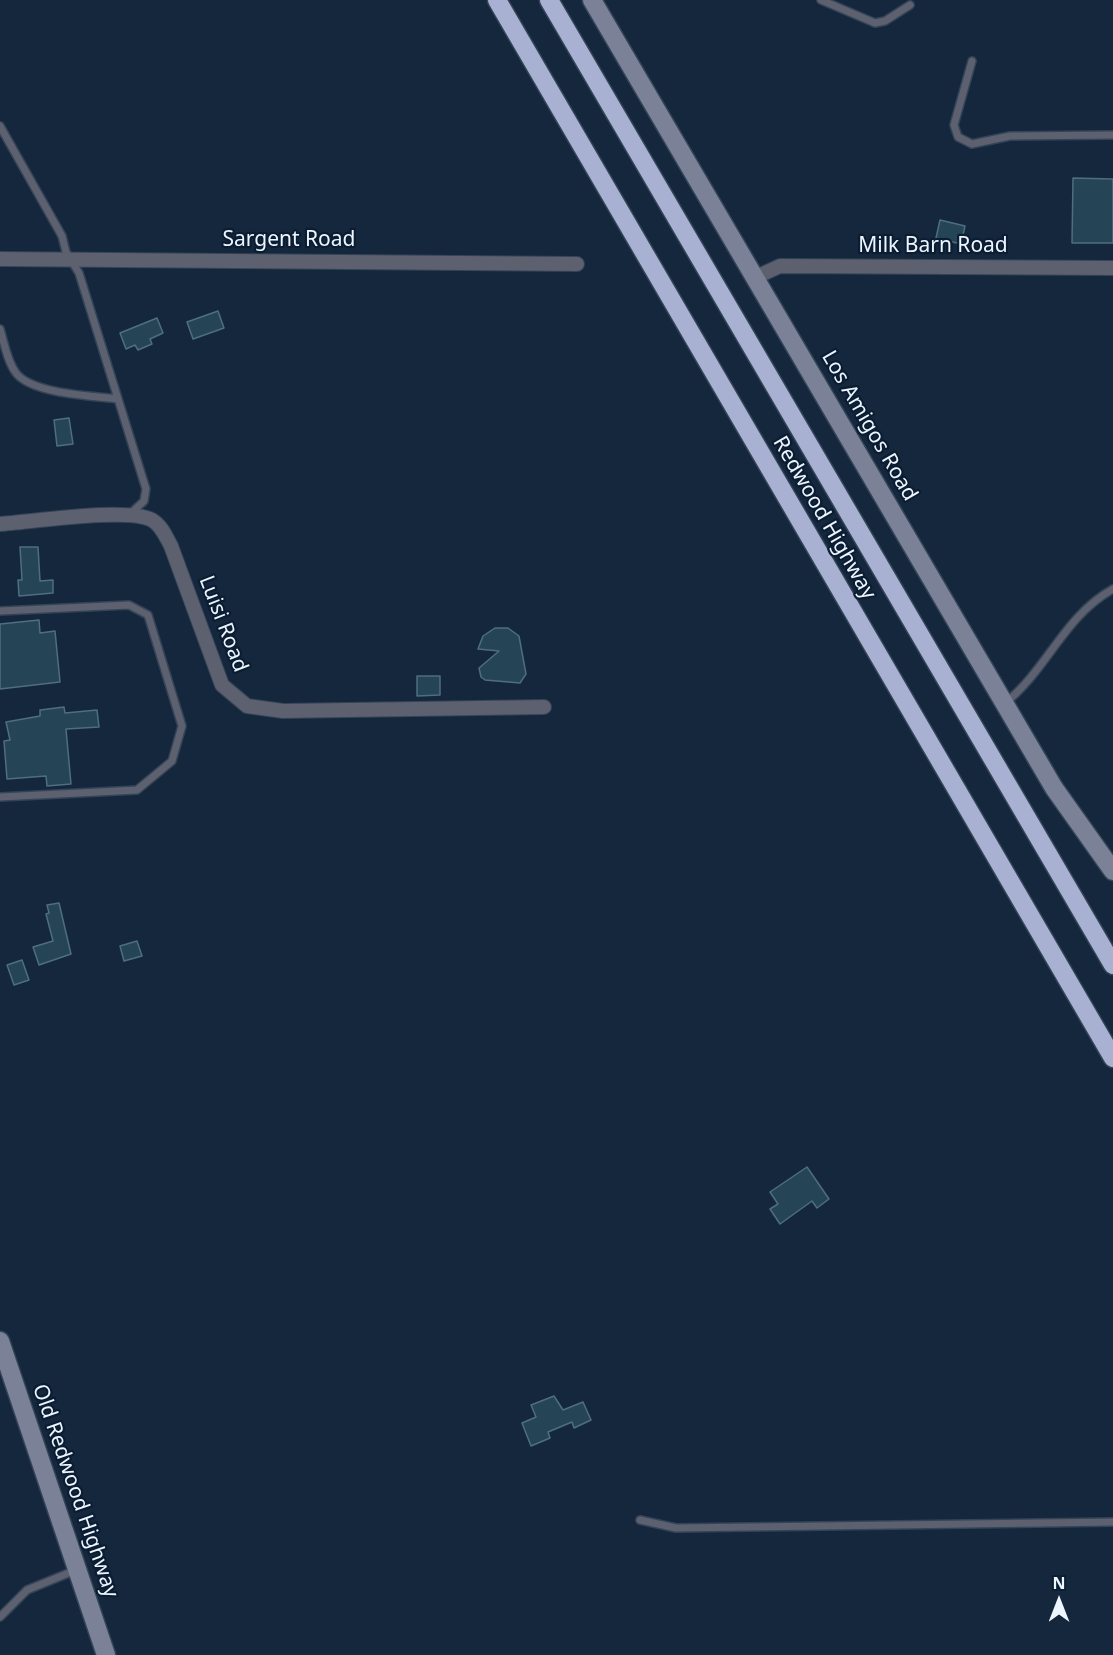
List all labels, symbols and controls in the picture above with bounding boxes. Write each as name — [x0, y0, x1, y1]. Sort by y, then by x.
street label: Sargent Road — [222, 227, 356, 253]
street label: Milk Barn Road — [858, 233, 1008, 259]
street label: Los Amigos Road — [816, 346, 922, 506]
street label: Redwood Highway — [767, 432, 881, 604]
street label: Luisi Road — [193, 572, 253, 676]
street label: Old Redwood Highway — [27, 1381, 123, 1601]
north arrow — [1029, 1571, 1089, 1631]
text: N — [1052, 1572, 1066, 1594]

